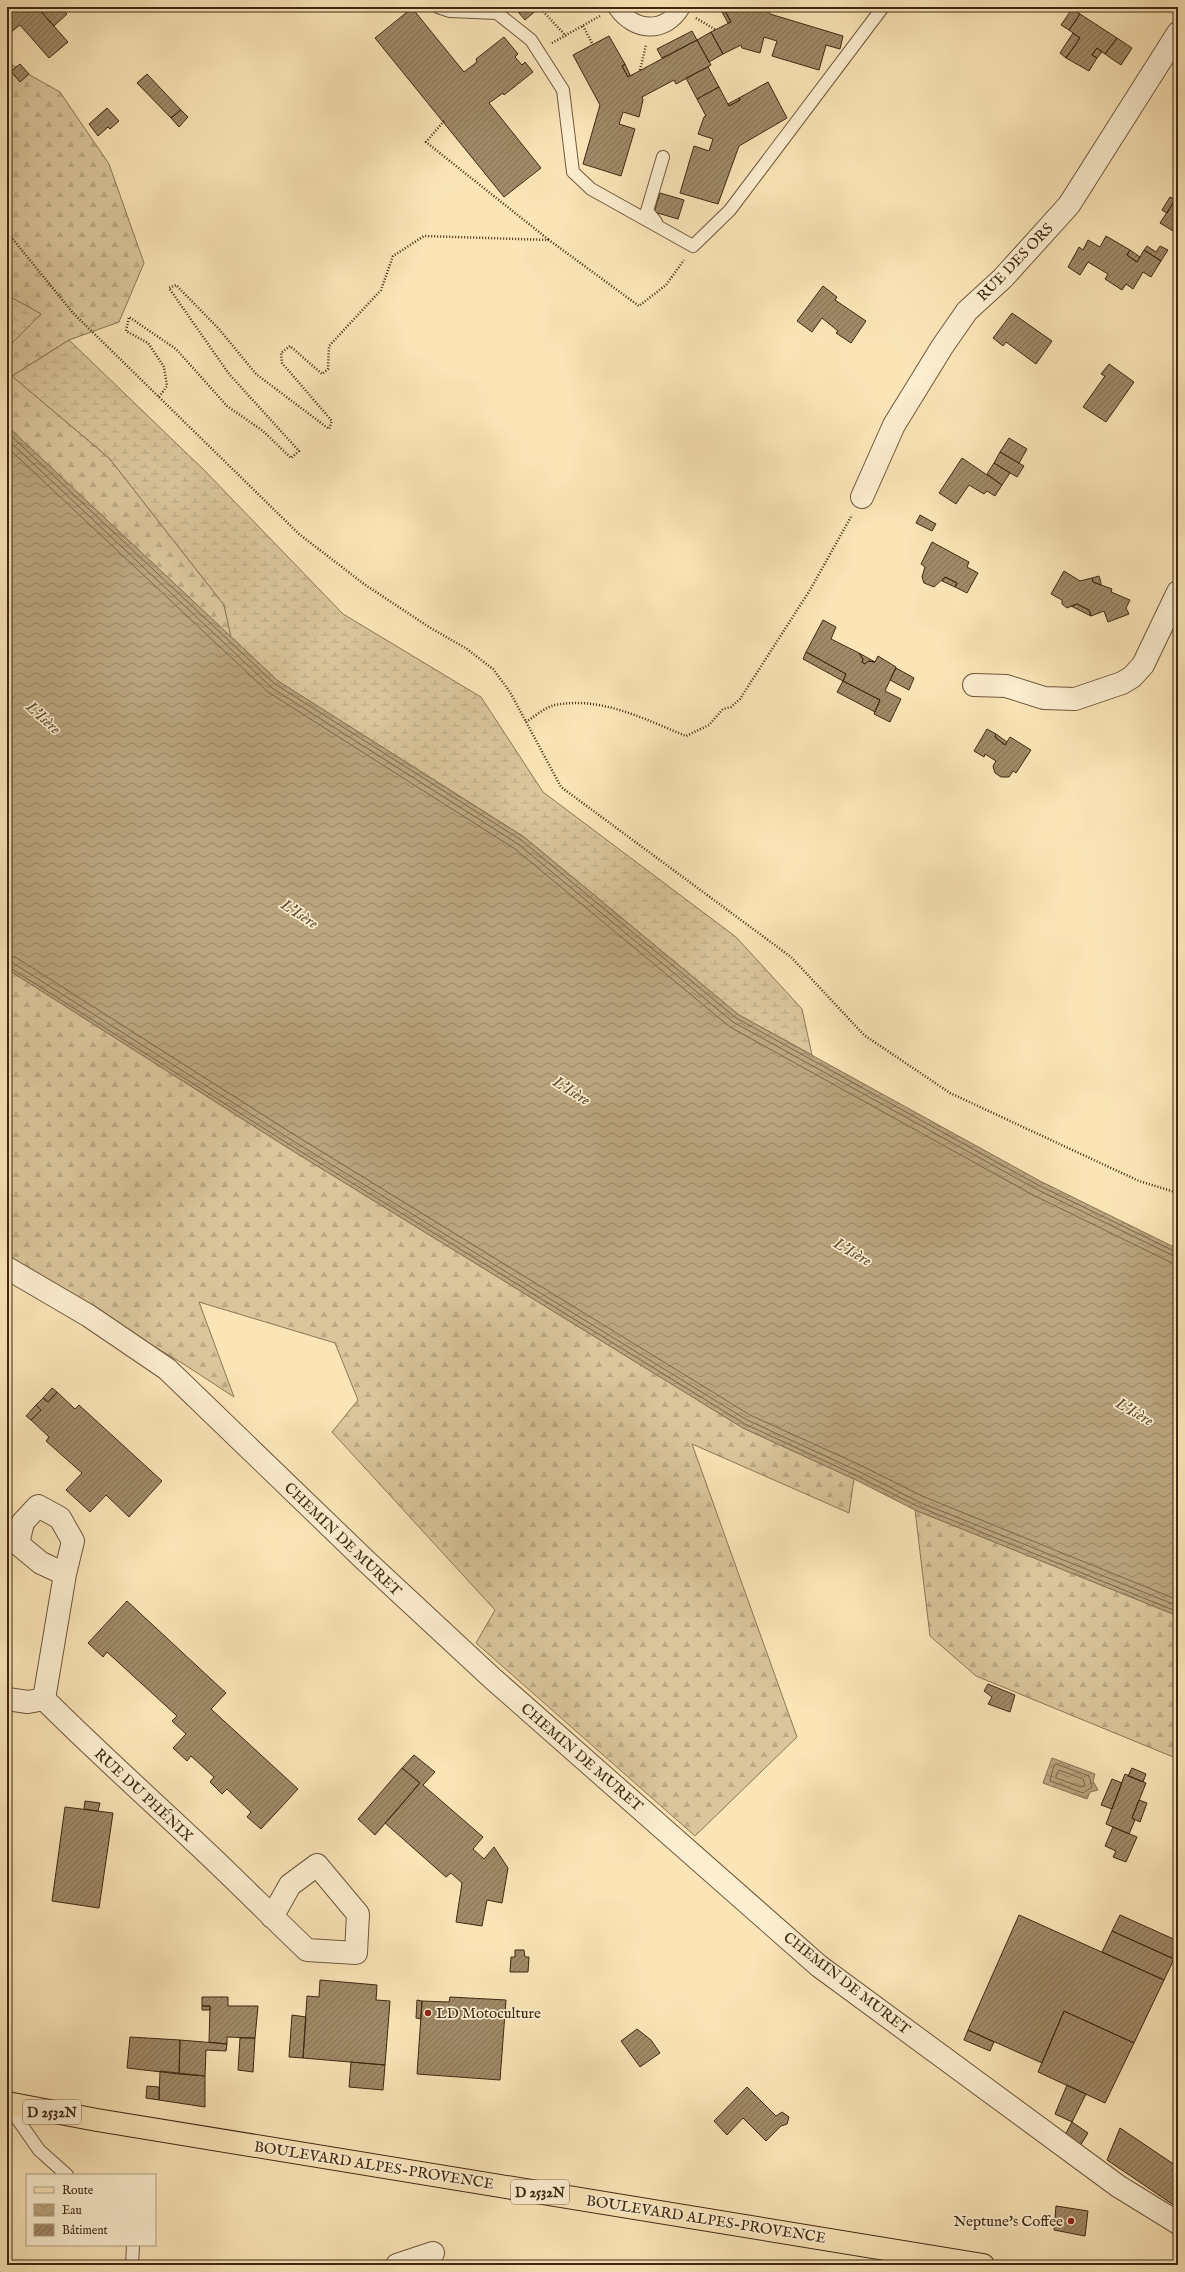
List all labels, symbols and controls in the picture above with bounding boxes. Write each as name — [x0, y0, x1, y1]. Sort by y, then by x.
street label: RUE DES ORS — [973, 219, 1058, 306]
water label: L'Isère — [20, 697, 65, 740]
water label: L'Isère — [276, 895, 322, 934]
water label: L'Isère — [548, 1072, 594, 1111]
water label: L'Isère — [829, 1233, 875, 1272]
water label: L'Isère — [1111, 1393, 1157, 1432]
street label: CHEMIN DE MURET — [280, 1478, 405, 1600]
street label: CHEMIN DE MURET — [517, 1699, 647, 1816]
street label: RUE DU PHÉNIX — [90, 1745, 197, 1846]
street label: CHEMIN DE MURET — [779, 1928, 914, 2039]
place label: LD Motoculture — [436, 2004, 541, 2023]
marker: LD Motoculture — [423, 2008, 433, 2018]
road number: D 2532N — [23, 2100, 81, 2124]
street label: BOULEVARD ALPES-PROVENCE — [253, 2137, 495, 2194]
legend — [26, 2174, 156, 2246]
road number: D 2532N — [511, 2180, 569, 2204]
text: Route — [62, 2183, 94, 2198]
street label: BOULEVARD ALPES-PROVENCE — [585, 2191, 827, 2248]
text: Eau — [62, 2203, 82, 2218]
place label: Neptune's Coffee — [954, 2212, 1063, 2231]
marker: Neptune's Coffee — [1066, 2216, 1076, 2226]
text: Bâtiment — [62, 2223, 108, 2238]

